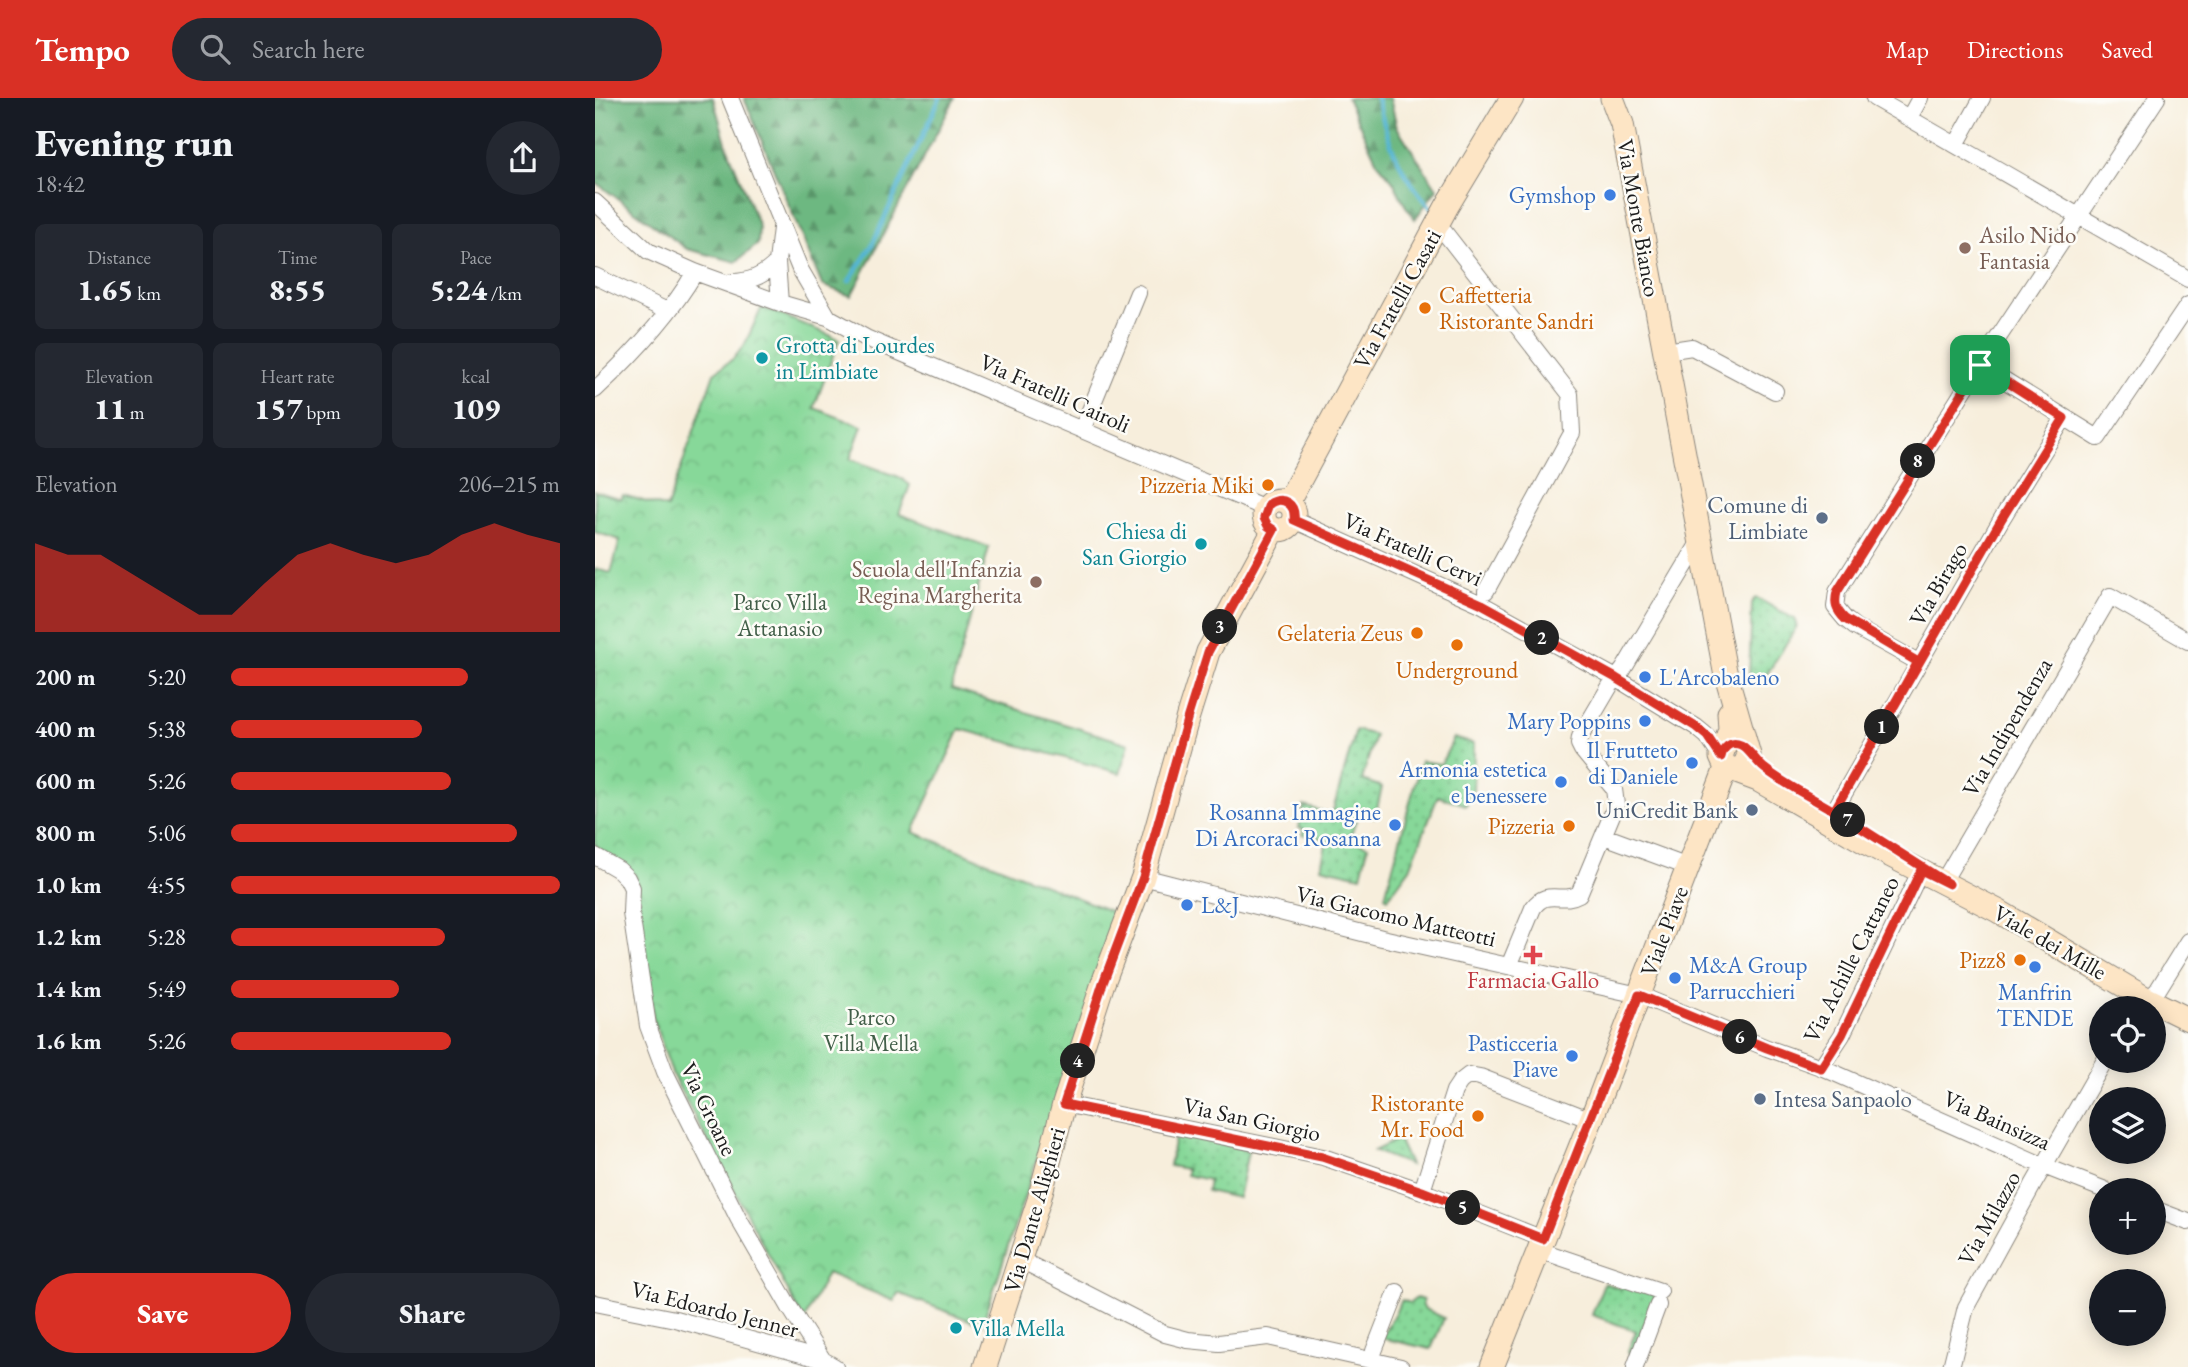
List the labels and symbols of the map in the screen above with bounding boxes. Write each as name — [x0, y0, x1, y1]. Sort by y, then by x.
street label: Via Monte Bianco — [1610, 137, 1668, 299]
place label: Gymshop — [1509, 180, 1596, 210]
marker: Gymshop — [1602, 187, 1618, 203]
place label: Asilo Nido Fantasia — [1978, 220, 2076, 276]
street label: Via Fratelli Casati — [1346, 223, 1448, 374]
marker: Asilo Nido Fantasia — [1957, 240, 1973, 256]
place label: Caffetteria Ristorante Sandri — [1439, 280, 1594, 336]
marker: Caffetteria Ristorante Sandri — [1417, 300, 1433, 316]
place label: Grotta di Lourdes in Limbiate — [776, 330, 935, 386]
pin — [1950, 335, 2010, 395]
street label: Via Fratelli Cairoli — [975, 346, 1135, 440]
marker: Grotta di Lourdes in Limbiate — [754, 350, 770, 366]
pin: 8 — [1901, 444, 1935, 478]
place label: Pizzeria Miki — [1139, 470, 1254, 500]
marker: Pizzeria Miki — [1260, 477, 1276, 493]
place label: Comune di Limbiate — [1707, 490, 1808, 546]
street label: Via Fratelli Cervi — [1339, 505, 1488, 593]
marker: Comune di Limbiate — [1814, 510, 1830, 526]
place label: Chiesa di San Giorgio — [1082, 516, 1187, 572]
marker: Chiesa di San Giorgio — [1193, 536, 1209, 552]
street label: Via Birago — [1902, 537, 1974, 631]
place label: Scuola dell'Infanzia Regina Margherita — [852, 554, 1023, 610]
marker: Scuola dell'Infanzia Regina Margherita — [1028, 574, 1044, 590]
park label: Parco Villa Attanasio — [733, 587, 828, 643]
pin: 3 — [1203, 610, 1237, 644]
place label: Gelateria Zeus — [1277, 618, 1403, 648]
pin: 2 — [1525, 620, 1559, 656]
marker: Gelateria Zeus — [1409, 625, 1425, 641]
marker: Underground — [1449, 637, 1465, 653]
street label: Via Indipendenza — [1955, 652, 2059, 802]
place label: Underground — [1396, 655, 1519, 685]
place label: L'Arcobaleno — [1659, 662, 1780, 692]
marker: L'Arcobaleno — [1637, 669, 1653, 685]
place label: Mary Poppins — [1507, 706, 1631, 736]
pin: 1 — [1865, 710, 1899, 744]
marker: Mary Poppins — [1637, 713, 1653, 729]
place label: Il Frutteto di Daniele — [1586, 735, 1678, 791]
place label: Armonia estetica e benessere — [1398, 754, 1548, 810]
marker: Il Frutteto di Daniele — [1684, 755, 1700, 771]
marker: Armonia estetica e benessere — [1553, 774, 1569, 790]
place label: UniCredit Bank — [1596, 795, 1739, 825]
place label: Rosanna Immagine Di Arcoraci Rosanna — [1195, 797, 1382, 853]
marker: UniCredit Bank — [1744, 802, 1760, 818]
pin: 7 — [1831, 802, 1865, 838]
place label: Pizzeria — [1488, 811, 1556, 841]
marker: Rosanna Immagine Di Arcoraci Rosanna — [1387, 817, 1403, 833]
marker: Pizzeria — [1561, 818, 1577, 834]
street label: Via Achille Cattaneo — [1796, 871, 1906, 1047]
street label: Via Giacomo Matteotti — [1293, 878, 1499, 954]
street label: Viale Piave — [1633, 882, 1695, 980]
place label: L&J — [1201, 890, 1240, 920]
marker: L&J — [1179, 897, 1195, 913]
street label: Viale dei Mille — [1988, 897, 2112, 987]
place label: Pizz8 — [1959, 945, 2006, 975]
marker: Farmacia Gallo — [1525, 947, 1541, 963]
place label: M&A Group Parrucchieri — [1689, 950, 1808, 1006]
marker: Pizz8 — [2012, 952, 2028, 968]
marker: Manfrin TENDE — [2027, 959, 2043, 975]
place label: Farmacia Gallo — [1467, 965, 1599, 995]
marker: M&A Group Parrucchieri — [1667, 970, 1683, 986]
place label: Manfrin TENDE — [1997, 977, 2073, 1033]
park label: Parco Villa Mella — [824, 1002, 919, 1058]
pin: 6 — [1723, 1020, 1757, 1054]
place label: Pasticceria Piave — [1468, 1028, 1559, 1084]
pin: 4 — [1061, 1044, 1095, 1079]
marker: Pasticceria Piave — [1564, 1048, 1580, 1064]
street label: Via Groane — [674, 1057, 744, 1161]
street label: Via Bainsizza — [1939, 1083, 2056, 1157]
place label: Intesa Sanpaolo — [1774, 1084, 1912, 1114]
place label: Ristorante Mr. Food — [1371, 1088, 1464, 1144]
street label: Via San Giorgio — [1181, 1090, 1323, 1148]
marker: Intesa Sanpaolo — [1752, 1091, 1768, 1107]
marker: Ristorante Mr. Food — [1470, 1108, 1486, 1124]
street label: Via Dante Alighieri — [996, 1123, 1072, 1296]
street label: Via Milazzo — [1951, 1165, 2027, 1271]
pin: 5 — [1445, 1190, 1481, 1226]
street label: Via Edoardo Jenner — [628, 1274, 802, 1344]
place label: Villa Mella — [970, 1313, 1066, 1343]
marker: Villa Mella — [948, 1320, 964, 1336]

